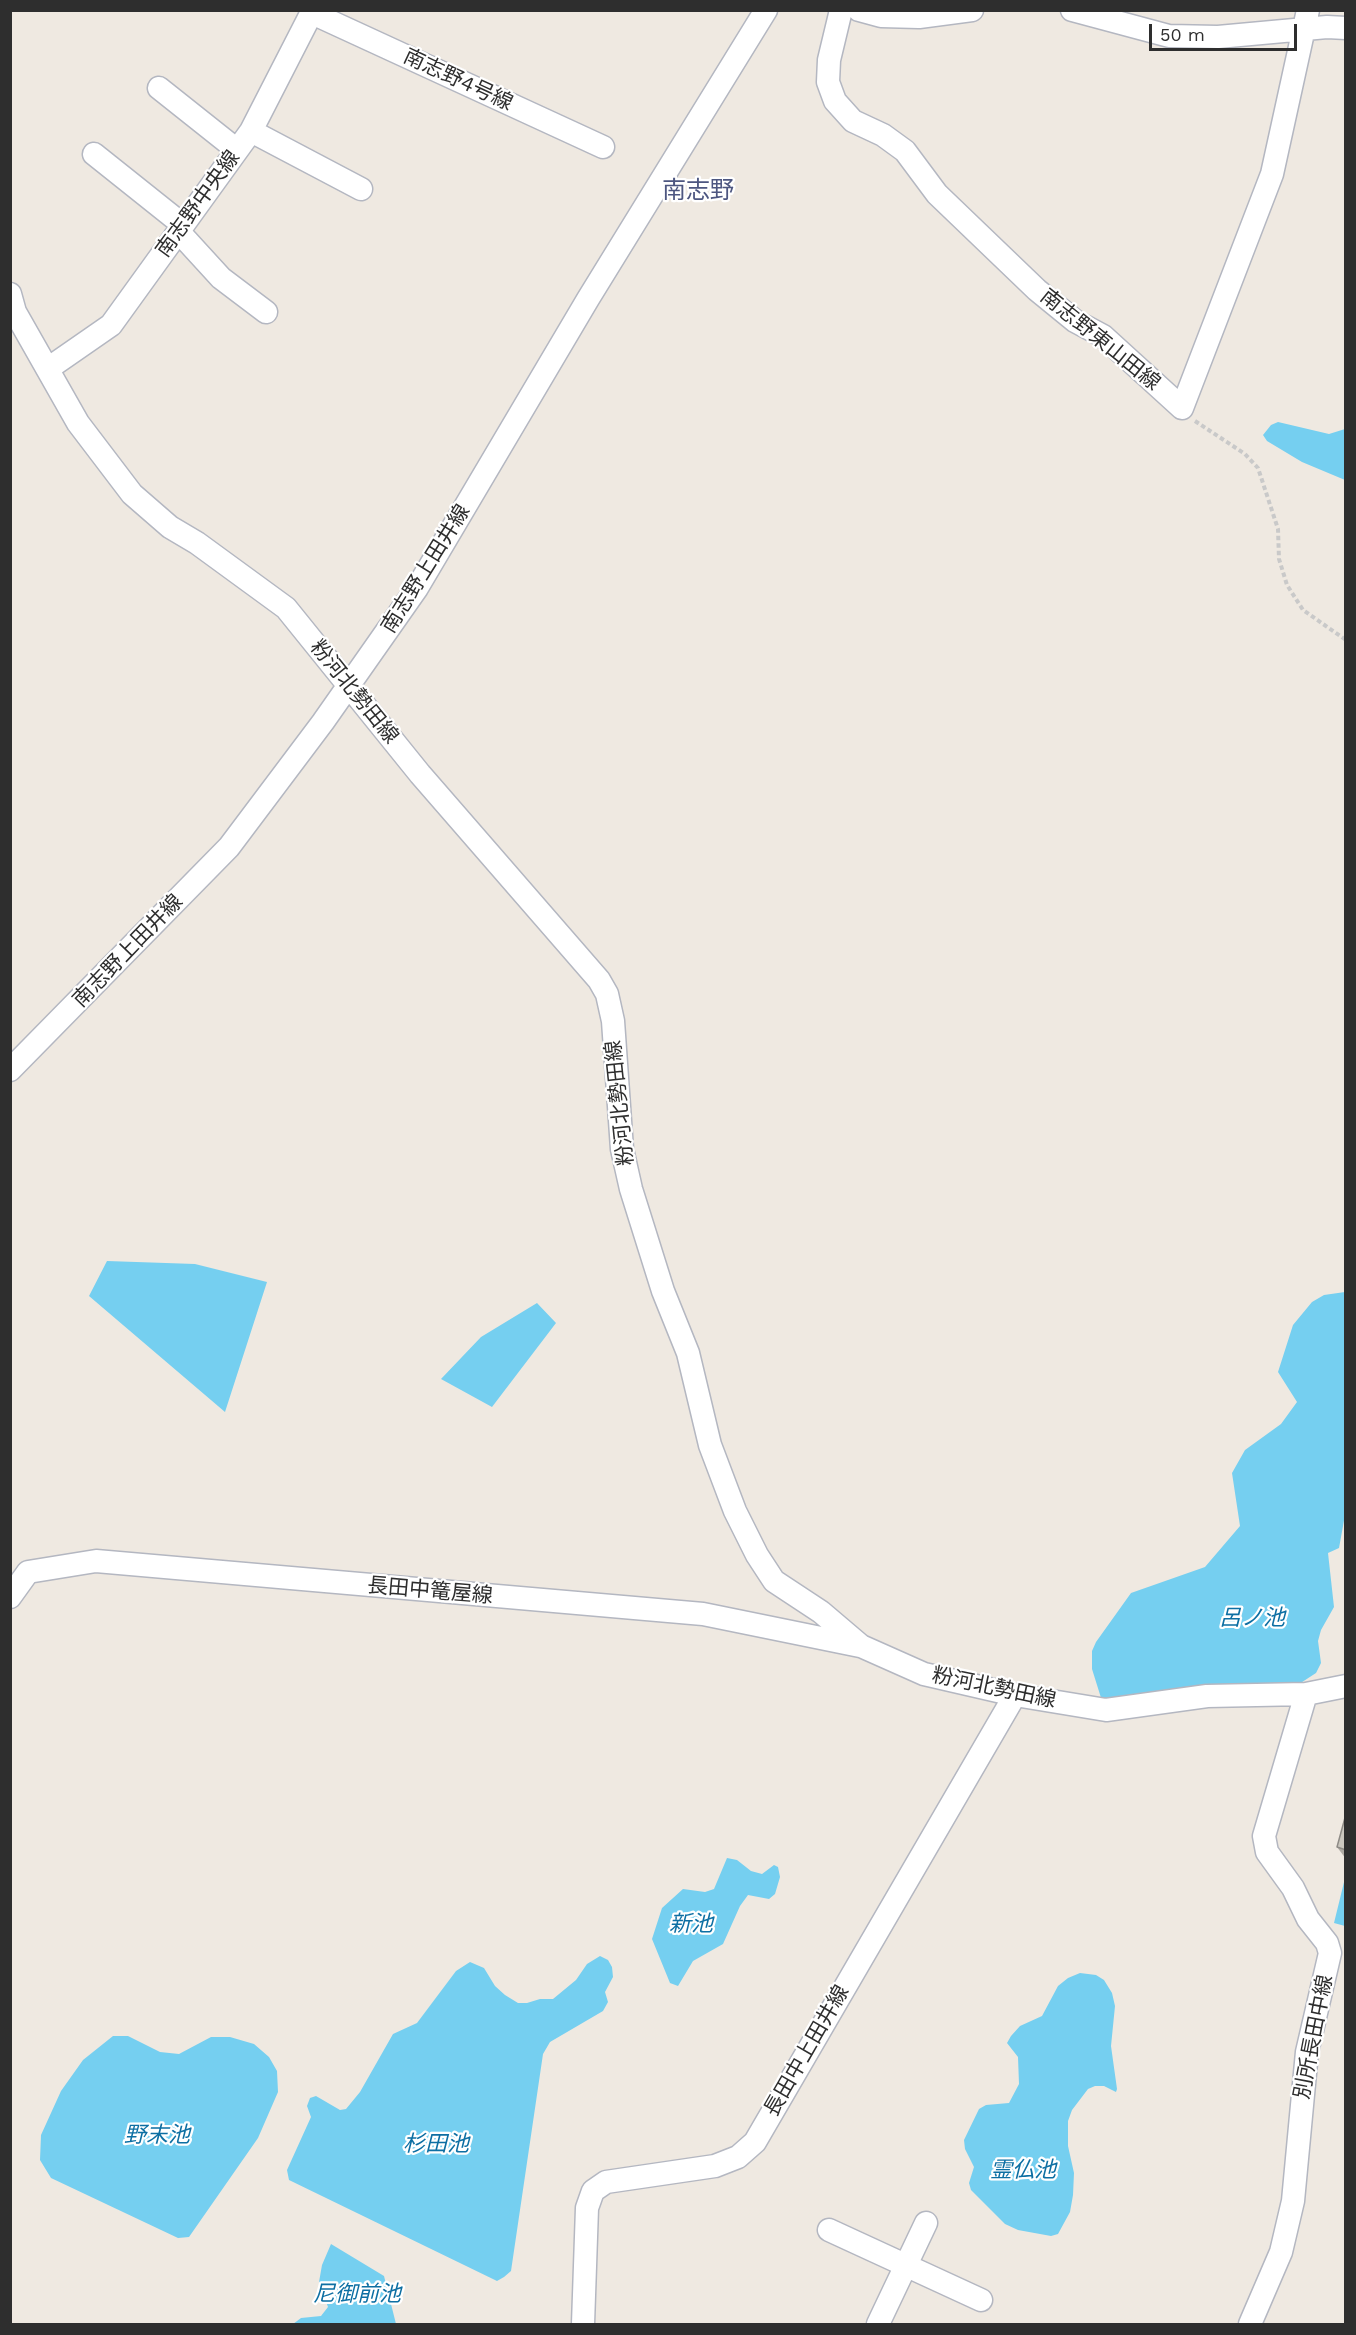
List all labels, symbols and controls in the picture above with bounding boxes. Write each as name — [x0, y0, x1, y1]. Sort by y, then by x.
scale bar — [1152, 12, 1300, 50]
text: 50 m — [1160, 24, 1205, 45]
street label: 南志野4号線 — [399, 44, 517, 116]
street label: 南志野中央線 — [151, 146, 245, 262]
district label: 南志野 — [662, 177, 734, 205]
street label: 南志野東山田線 — [1035, 284, 1165, 396]
street label: 南志野上田井線 — [376, 500, 476, 638]
street label: 粉河北勢田線 — [305, 635, 403, 749]
street label: 南志野上田井線 — [68, 889, 188, 1013]
street label: 粉河北勢田線 — [601, 1039, 639, 1167]
street label: 長田中篭屋線 — [366, 1573, 494, 1609]
water label: 呂ノ池 — [1219, 1606, 1285, 1632]
street label: 粉河北勢田線 — [930, 1663, 1058, 1713]
water label: 新池 — [669, 1912, 713, 1938]
street label: 別所長田中線 — [1290, 1973, 1338, 2101]
street label: 長田中上田井線 — [759, 1981, 855, 2121]
water label: 野末池 — [124, 2123, 190, 2149]
water label: 杉田池 — [403, 2132, 469, 2158]
water label: 霊仏池 — [990, 2158, 1056, 2184]
water label: 尼御前池 — [313, 2282, 401, 2308]

